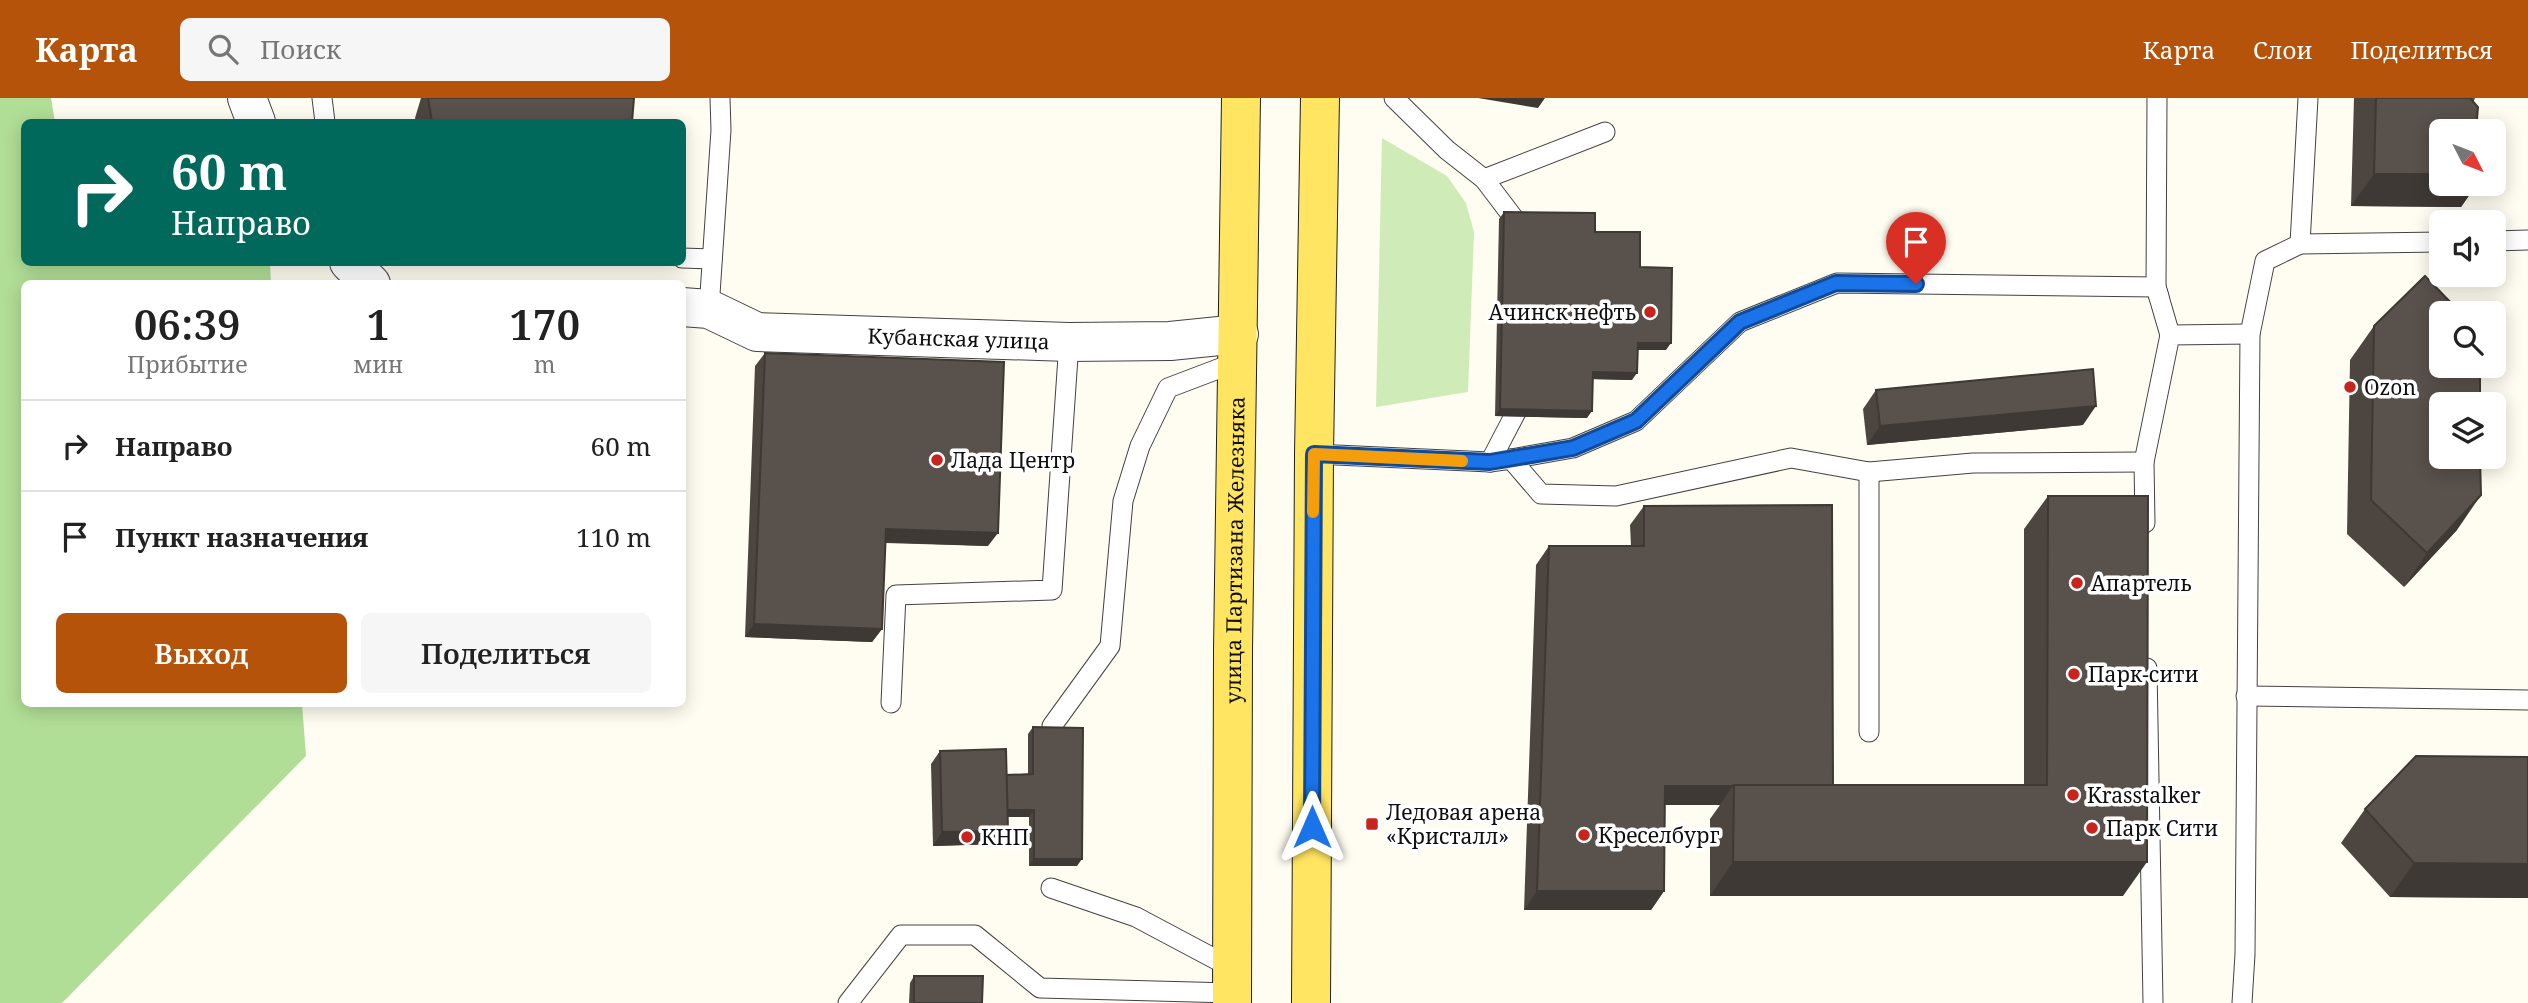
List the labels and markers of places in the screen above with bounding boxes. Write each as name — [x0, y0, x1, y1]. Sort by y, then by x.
pin — [1886, 212, 1946, 284]
place label: Ачинск нефть — [1489, 298, 1636, 326]
marker: Ачинск нефть — [1642, 304, 1658, 320]
place label: Ozon — [2364, 373, 2416, 401]
marker: Ozon — [2342, 379, 2358, 395]
place label: Лада Центр — [951, 446, 1075, 474]
marker: Лада Центр — [929, 452, 945, 468]
place label: Апартель — [2091, 569, 2192, 597]
marker: Апартель — [2069, 575, 2085, 591]
place label: Парк-сити — [2088, 660, 2199, 688]
marker: Парк-сити — [2066, 666, 2082, 682]
place label: Krasstalker — [2087, 781, 2201, 809]
marker: Krasstalker — [2065, 787, 2081, 803]
place label: Ледовая арена «Кристалл» — [1386, 798, 1541, 850]
place label: Парк Сити — [2106, 814, 2218, 842]
marker: Ледовая арена «Кристалл» — [1364, 816, 1380, 832]
marker: Парк Сити — [2084, 820, 2100, 836]
place label: Креселбург — [1598, 821, 1719, 849]
place label: КНП — [981, 823, 1029, 851]
marker: Креселбург — [1576, 827, 1592, 843]
marker: КНП — [959, 829, 975, 845]

